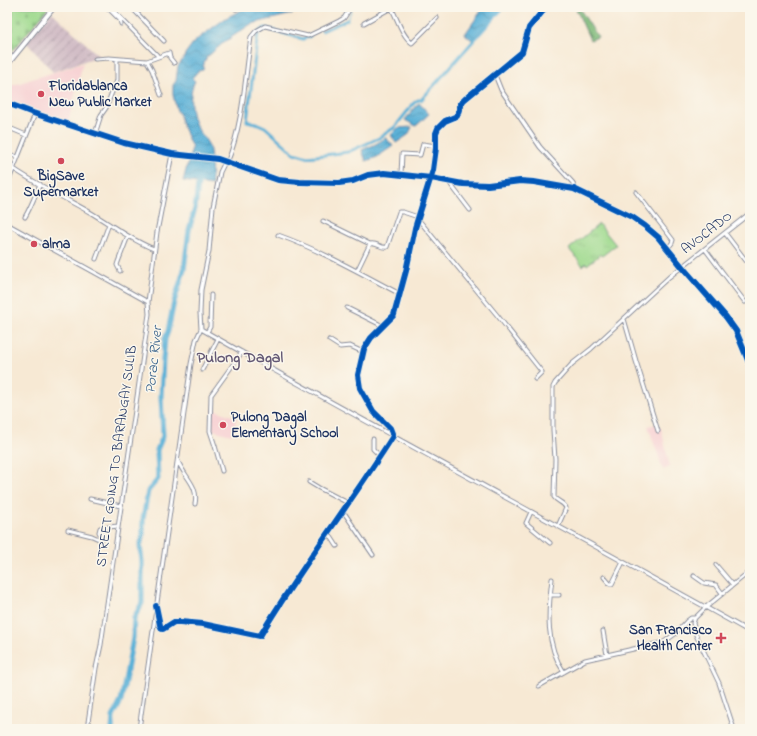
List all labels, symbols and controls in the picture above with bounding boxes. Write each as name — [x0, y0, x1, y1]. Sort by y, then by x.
place label: Floridablanca New Public Market — [48, 76, 152, 113]
marker: Floridablanca New Public Market — [36, 89, 46, 99]
marker: BigSave Supermarket — [56, 156, 66, 166]
place label: BigSave Supermarket — [23, 166, 99, 203]
street label: AVOCADO — [677, 206, 737, 260]
place label: alma — [42, 234, 71, 255]
marker: alma — [29, 239, 39, 249]
water label: Porac River — [140, 323, 169, 395]
street label: STREET GOING TO BARANGAY SULIB — [91, 344, 143, 568]
district label: Pulong Dagal — [197, 346, 284, 371]
place label: Pulong Dagal Elementary School — [231, 407, 339, 446]
marker: Pulong Dagal Elementary School — [218, 420, 228, 430]
place label: San Francisco Health Center — [629, 620, 713, 657]
marker: San Francisco Health Center — [715, 632, 727, 644]

